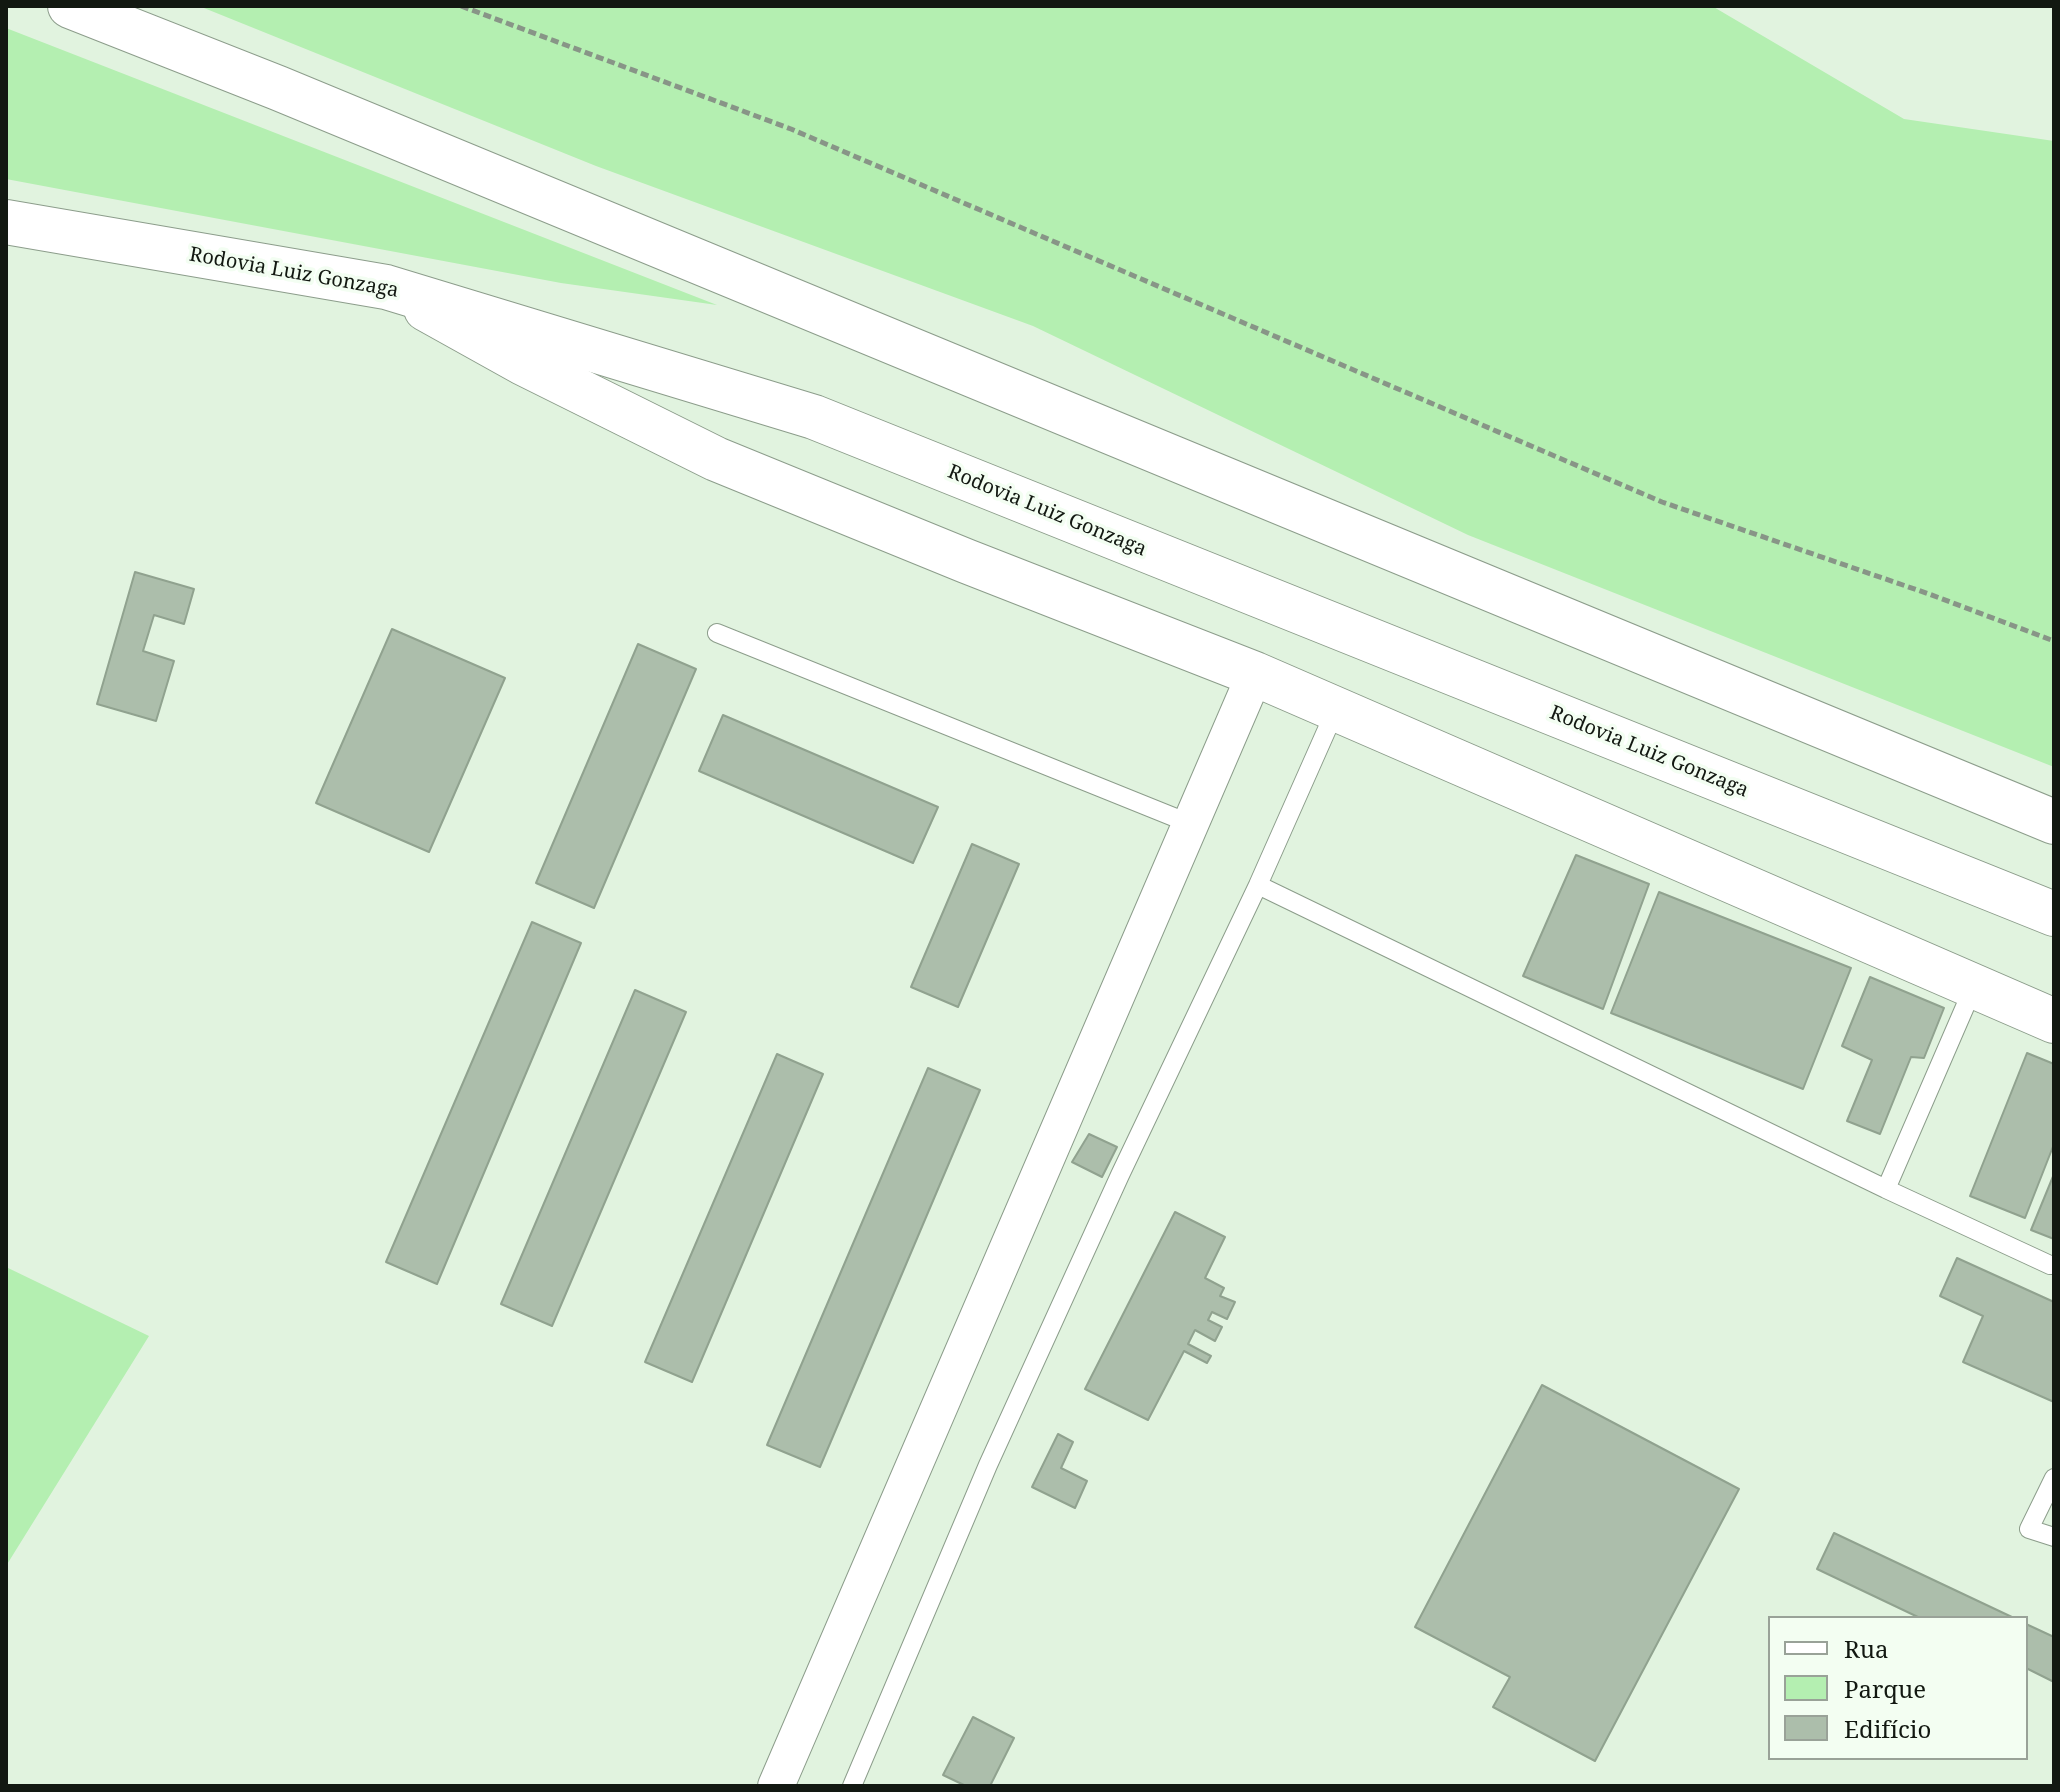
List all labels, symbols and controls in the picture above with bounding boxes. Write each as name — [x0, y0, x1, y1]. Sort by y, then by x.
street label: Rodovia Luiz Gonzaga — [187, 243, 401, 303]
street label: Rodovia Luiz Gonzaga — [944, 460, 1150, 562]
street label: Rodovia Luiz Gonzaga — [1546, 701, 1752, 803]
legend — [1768, 1616, 2028, 1760]
text: Rua — [1844, 1632, 1889, 1665]
text: Parque — [1844, 1672, 1926, 1705]
text: Edifício — [1844, 1712, 1931, 1745]

